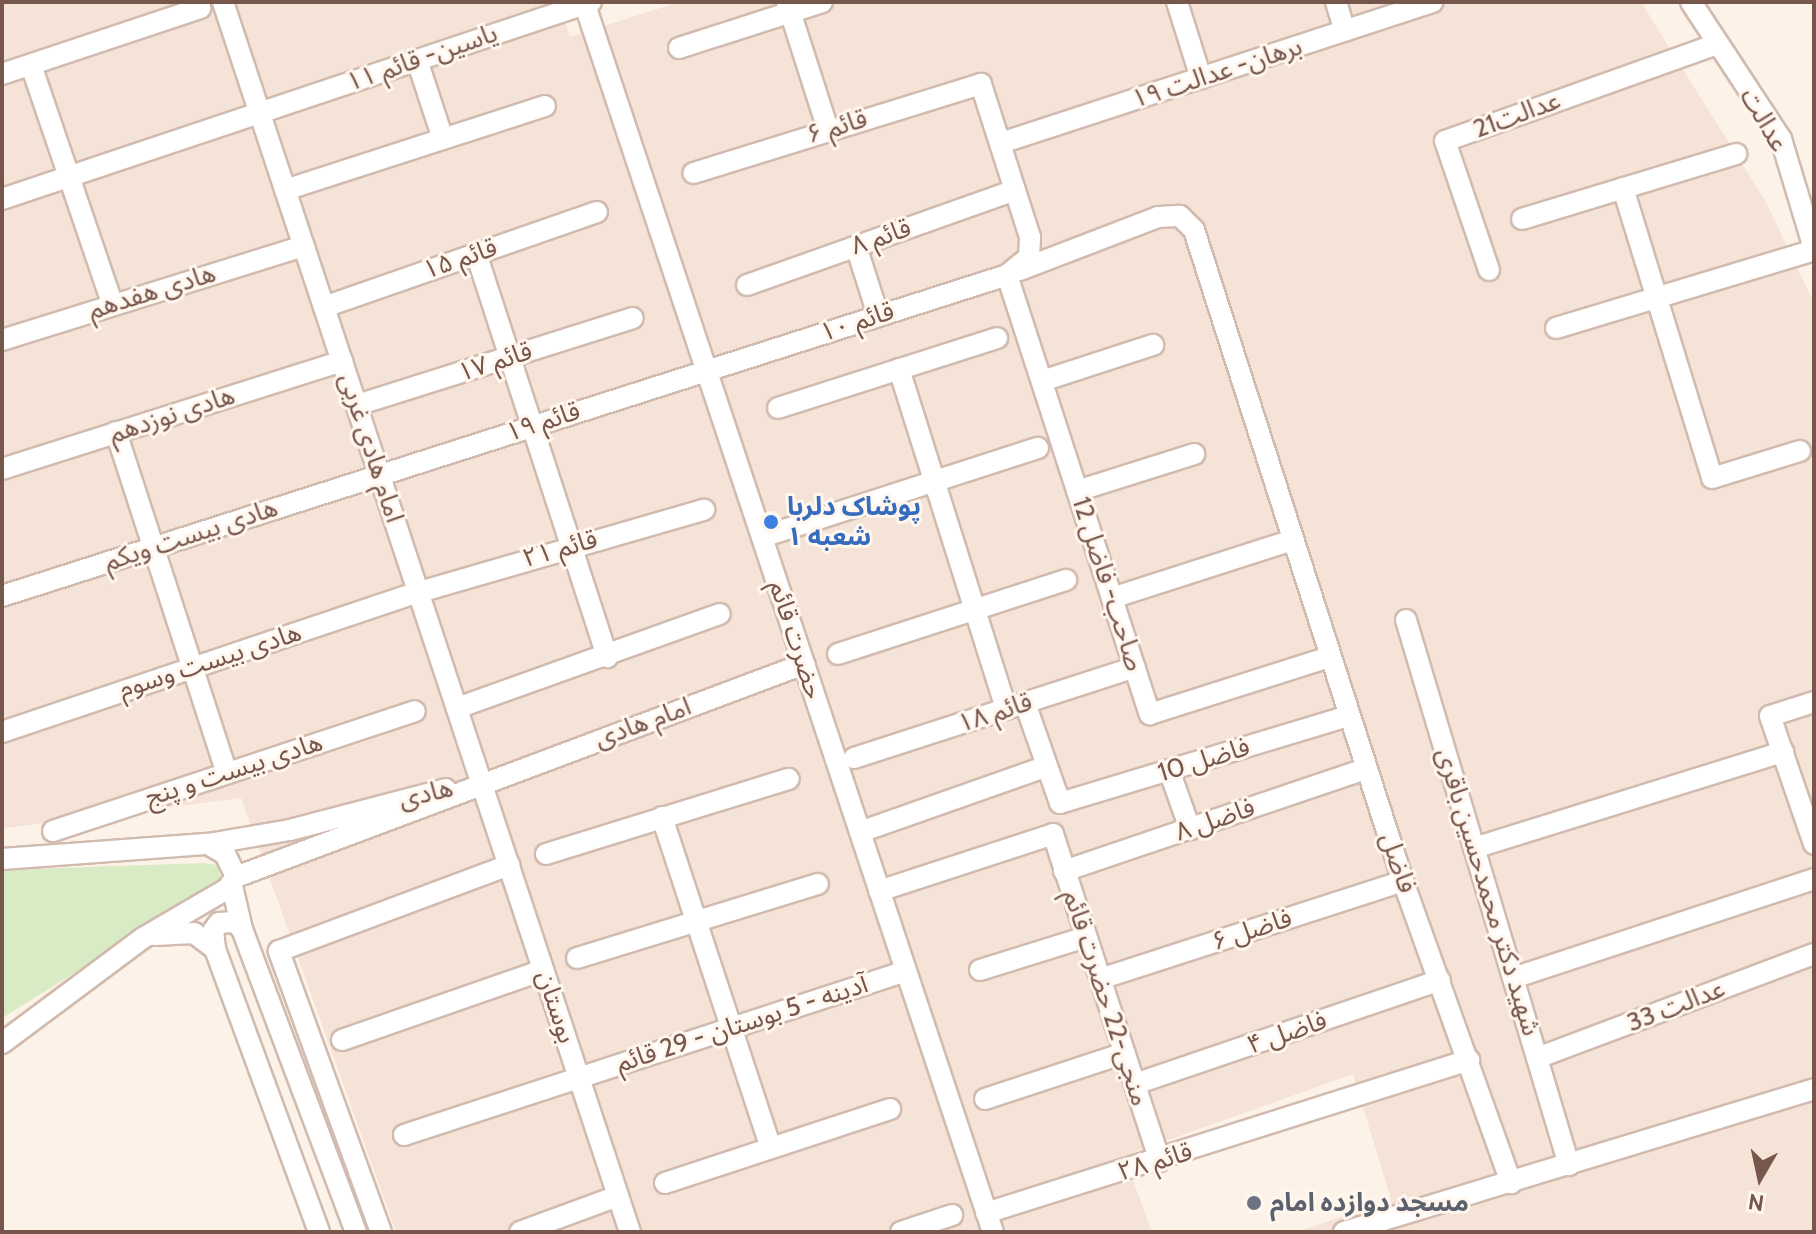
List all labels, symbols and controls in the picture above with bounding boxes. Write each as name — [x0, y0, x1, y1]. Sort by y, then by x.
street label: یاسین- قائم ۱۱ — [342, 18, 502, 98]
street label: برهان- عدالت ۱۹ — [1128, 31, 1306, 115]
street label: عدالت — [1733, 83, 1795, 157]
street label: 21عدالت — [1469, 85, 1565, 145]
street label: قائم ۶ — [803, 103, 871, 151]
street label: قائم ۸ — [847, 212, 915, 262]
street label: قائم ۱۵ — [419, 232, 501, 286]
street label: هادی هفدهم — [84, 258, 220, 326]
street label: قائم ۱۰ — [816, 295, 898, 349]
street label: قائم ۱۷ — [454, 335, 536, 389]
street label: امام هادی غربی — [332, 369, 410, 527]
street label: هادی نوزدهم — [105, 380, 239, 450]
street label: قائم ۱۹ — [502, 395, 584, 449]
place label: پوشاک دلربا شعبه ۱ — [787, 491, 921, 552]
street label: هادی بیست ویکم — [100, 492, 282, 578]
street label: صاحب- فاضل 12 — [1065, 493, 1151, 675]
marker: پوشاک دلربا شعبه ۱ — [762, 513, 780, 531]
street label: قائم ۲۱ — [519, 523, 601, 575]
street label: حضرت قائم — [762, 577, 830, 703]
street label: هادی بیست وسوم — [115, 617, 305, 705]
street label: قائم ۱۸ — [954, 686, 1036, 740]
street label: امام هادی — [590, 691, 696, 755]
street label: هادی بیست و پنج — [141, 727, 327, 813]
street label: فاضل 10 — [1154, 731, 1254, 789]
street label: شهید دکتر محمدحسین باقری — [1429, 744, 1547, 1040]
street label: هادی — [396, 773, 456, 815]
street label: فاضل ۸ — [1171, 792, 1259, 848]
street label: فاضل — [1373, 829, 1423, 897]
street label: منجی-22 حضرت قائم — [1056, 886, 1156, 1110]
street label: فاضل ۶ — [1208, 902, 1296, 958]
street label: بوستان — [530, 967, 582, 1047]
street label: آدینه - 5 بوستان - 29 قائم — [612, 969, 872, 1079]
street label: عدالت 33 — [1623, 973, 1729, 1039]
street label: فاضل ۴ — [1243, 1005, 1331, 1061]
street label: قائم ۲۸ — [1114, 1136, 1196, 1188]
north arrow — [1720, 1138, 1800, 1218]
place label: مسجد دوازده امام — [1270, 1187, 1469, 1219]
text: N — [1746, 1188, 1766, 1217]
marker: مسجد دوازده امام — [1245, 1194, 1263, 1212]

